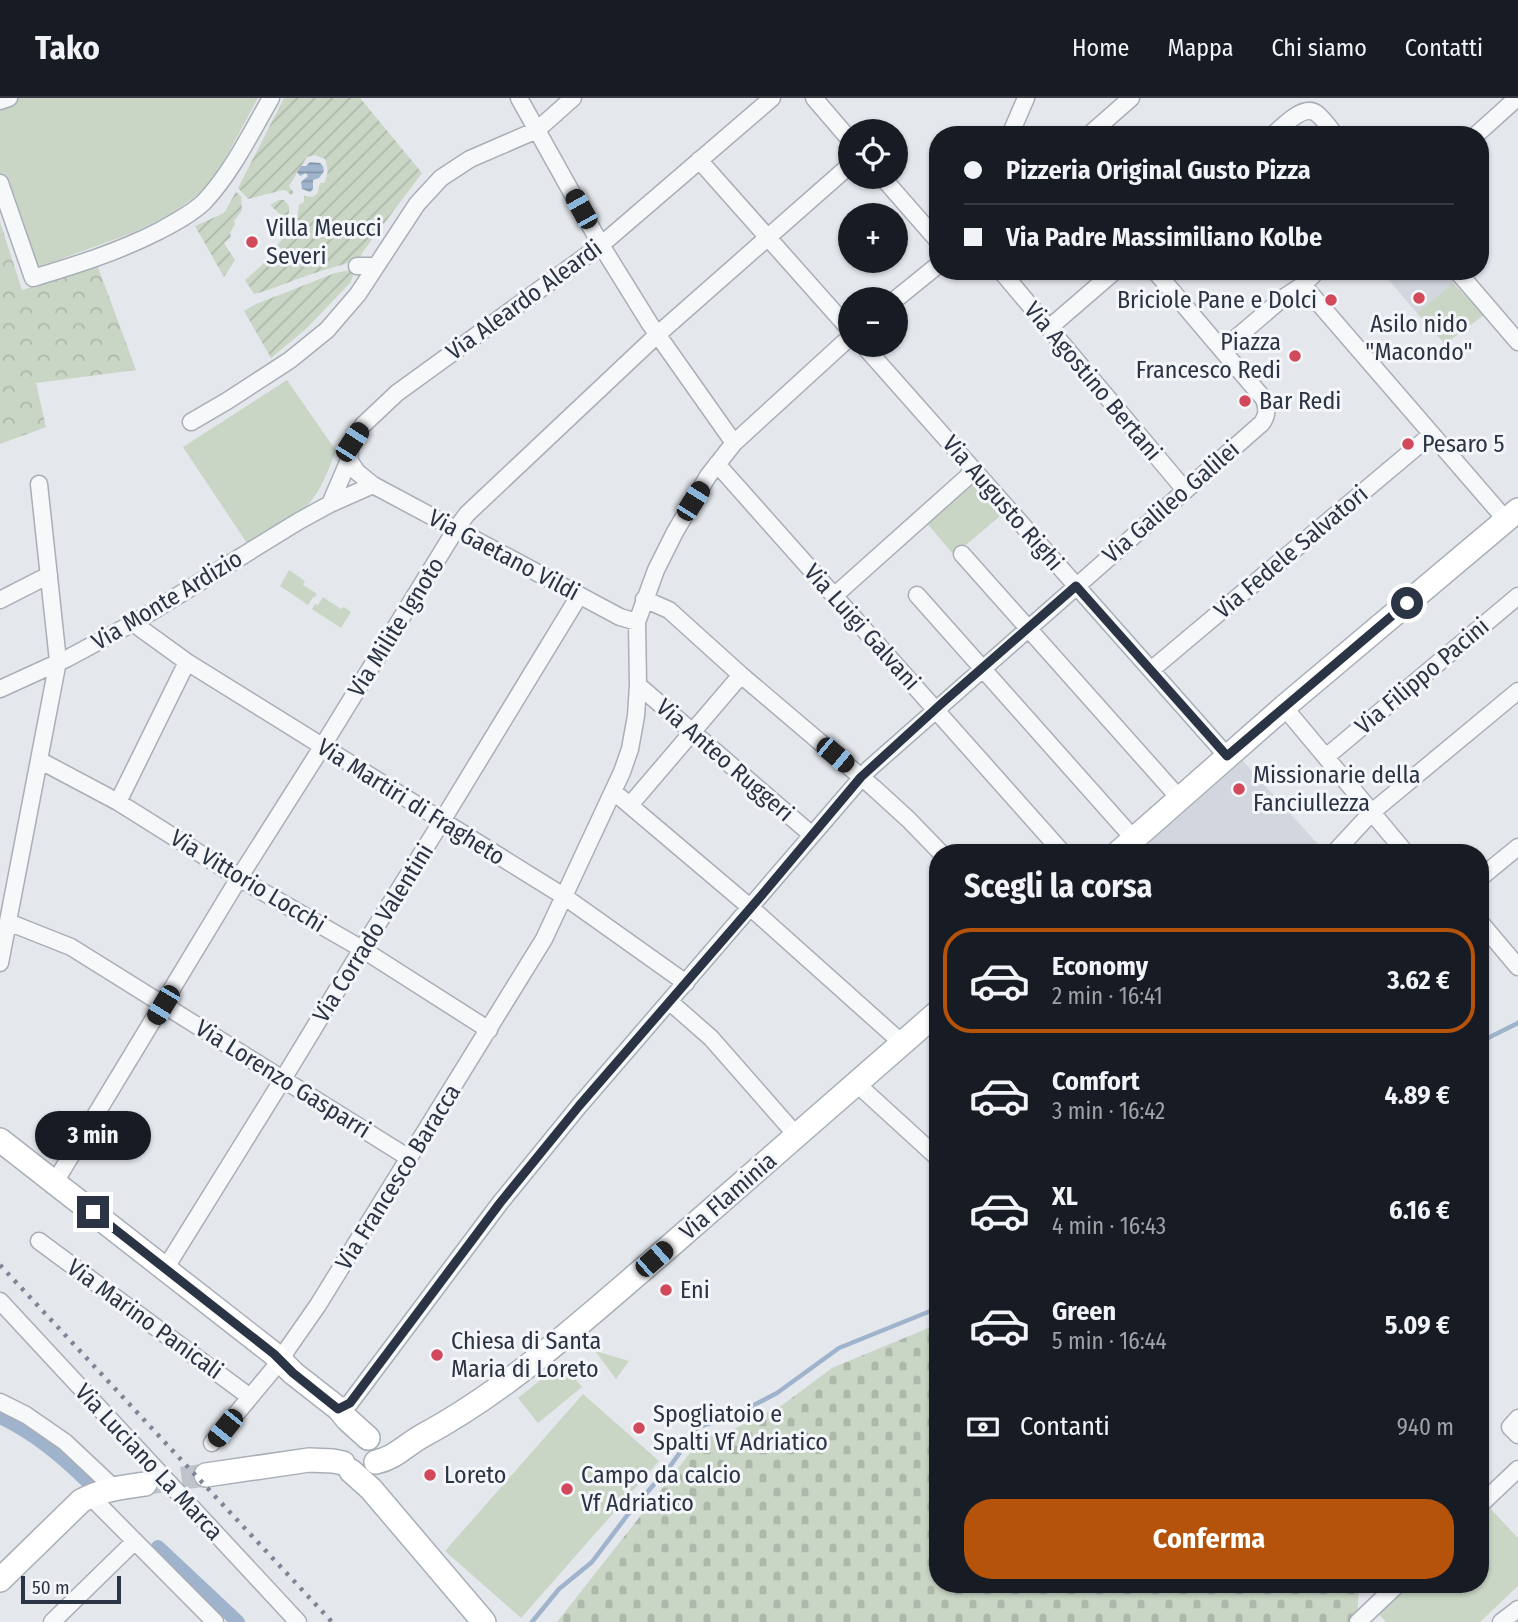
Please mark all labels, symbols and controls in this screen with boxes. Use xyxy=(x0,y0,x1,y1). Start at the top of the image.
text: Tako xyxy=(35,28,100,68)
text: Home xyxy=(1072,34,1129,62)
text: Mappa xyxy=(1167,34,1233,62)
text: Chi siamo xyxy=(1271,34,1367,62)
text: Contatti xyxy=(1405,34,1483,62)
map controls xyxy=(838,119,908,357)
button: locate xyxy=(838,119,908,189)
text: Pizzeria Original Gusto Pizza xyxy=(1006,155,1311,186)
car xyxy=(562,186,601,232)
button: + xyxy=(838,203,908,273)
place label: Villa Meucci Severi xyxy=(266,214,382,270)
text: Via Padre Massimiliano Kolbe xyxy=(1006,222,1322,253)
marker: Villa Meucci Severi xyxy=(244,234,260,250)
street label: Via Aleardo Aleardi xyxy=(441,234,607,366)
place label: Briciole Pane e Dolci xyxy=(1117,286,1317,314)
button: − xyxy=(838,287,908,357)
marker: Asilo nido "Macondo" xyxy=(1411,290,1427,306)
marker: Briciole Pane e Dolci xyxy=(1323,292,1339,308)
street label: Via Agostino Bertani xyxy=(1019,296,1167,466)
place label: Asilo nido "Macondo" xyxy=(1365,310,1473,366)
place label: Piazza Francesco Redi xyxy=(1136,328,1281,384)
marker: Piazza Francesco Redi xyxy=(1287,348,1303,364)
place label: Bar Redi xyxy=(1259,387,1341,415)
marker: Bar Redi xyxy=(1237,393,1253,409)
car xyxy=(332,419,373,465)
street label: Via Augusto Righi xyxy=(937,430,1069,576)
place label: Pesaro 5 xyxy=(1422,430,1505,458)
street label: Via Galileo Galilei xyxy=(1097,435,1245,569)
marker: Pesaro 5 xyxy=(1400,436,1416,452)
car xyxy=(673,478,714,524)
street label: Via Fedele Salvatori xyxy=(1209,480,1373,624)
street label: Via Gaetano Vildi xyxy=(424,503,584,607)
street label: Via Monte Ardizio xyxy=(87,544,247,656)
street label: Via Milite Ignoto xyxy=(342,552,450,702)
street label: Via Luigi Galvani xyxy=(798,558,926,696)
route start xyxy=(1391,587,1423,619)
street label: Via Filippo Pacini xyxy=(1350,612,1494,740)
street label: Via Anteo Ruggeri xyxy=(651,693,799,827)
street label: Via Martiri di Fragheto xyxy=(312,733,510,871)
car xyxy=(813,733,858,777)
place label: Missionarie della Fanciullezza xyxy=(1253,761,1420,817)
marker: Missionarie della Fanciullezza xyxy=(1231,781,1247,797)
street label: Via Vittorio Locchi xyxy=(165,824,331,938)
street label: Via Corrado Valentini xyxy=(307,839,439,1027)
text: Scegli la corsa xyxy=(964,867,1152,905)
icon: car xyxy=(968,949,1031,1012)
text: Economy xyxy=(1052,951,1148,982)
text: 3.62 € xyxy=(1387,965,1450,996)
car xyxy=(144,982,183,1028)
text: 2 min · 16:41 xyxy=(1052,982,1163,1010)
street label: Via Lorenzo Gasparri xyxy=(190,1014,376,1144)
icon: car xyxy=(968,1064,1031,1127)
text: Comfort xyxy=(1052,1066,1140,1097)
street label: Via Francesco Baracca xyxy=(330,1079,466,1275)
text: 4.89 € xyxy=(1384,1080,1450,1111)
text: 3 min · 16:42 xyxy=(1052,1097,1165,1125)
callout: 3 min xyxy=(35,1110,151,1160)
text: 3 min xyxy=(67,1121,119,1149)
street label: Via Flaminia xyxy=(674,1146,782,1246)
icon: car xyxy=(968,1179,1031,1242)
text: XL xyxy=(1052,1181,1078,1212)
text: 6.16 € xyxy=(1389,1195,1450,1226)
route end xyxy=(77,1196,109,1228)
text: 4 min · 16:43 xyxy=(1052,1212,1166,1240)
car xyxy=(632,1237,677,1281)
street label: Via Marino Panicali xyxy=(62,1253,228,1385)
place label: Eni xyxy=(680,1276,710,1304)
marker: Eni xyxy=(658,1282,674,1298)
icon: car xyxy=(968,1294,1031,1357)
text: Green xyxy=(1052,1296,1116,1327)
text: 5.09 € xyxy=(1385,1310,1450,1341)
place label: Chiesa di Santa Maria di Loreto xyxy=(451,1327,601,1383)
text: 5 min · 16:44 xyxy=(1052,1327,1167,1355)
marker: Chiesa di Santa Maria di Loreto xyxy=(429,1347,445,1363)
street label: Via Luciano La Marca xyxy=(69,1378,229,1546)
place label: Spogliatoio e Spalti Vf Adriatico xyxy=(653,1400,828,1456)
car xyxy=(204,1405,247,1451)
icon: cash xyxy=(964,1408,1002,1446)
text: Contanti xyxy=(1020,1411,1110,1442)
text: 940 m xyxy=(1397,1413,1454,1441)
marker: Spogliatoio e Spalti Vf Adriatico xyxy=(631,1420,647,1436)
place label: Loreto xyxy=(444,1461,506,1489)
place label: Campo da calcio Vf Adriatico xyxy=(581,1461,741,1517)
marker: Loreto xyxy=(422,1467,438,1483)
marker: Campo da calcio Vf Adriatico xyxy=(559,1481,575,1497)
button: Conferma xyxy=(964,1499,1454,1579)
scale bar xyxy=(21,1573,121,1605)
text: 50 m xyxy=(32,1576,70,1599)

